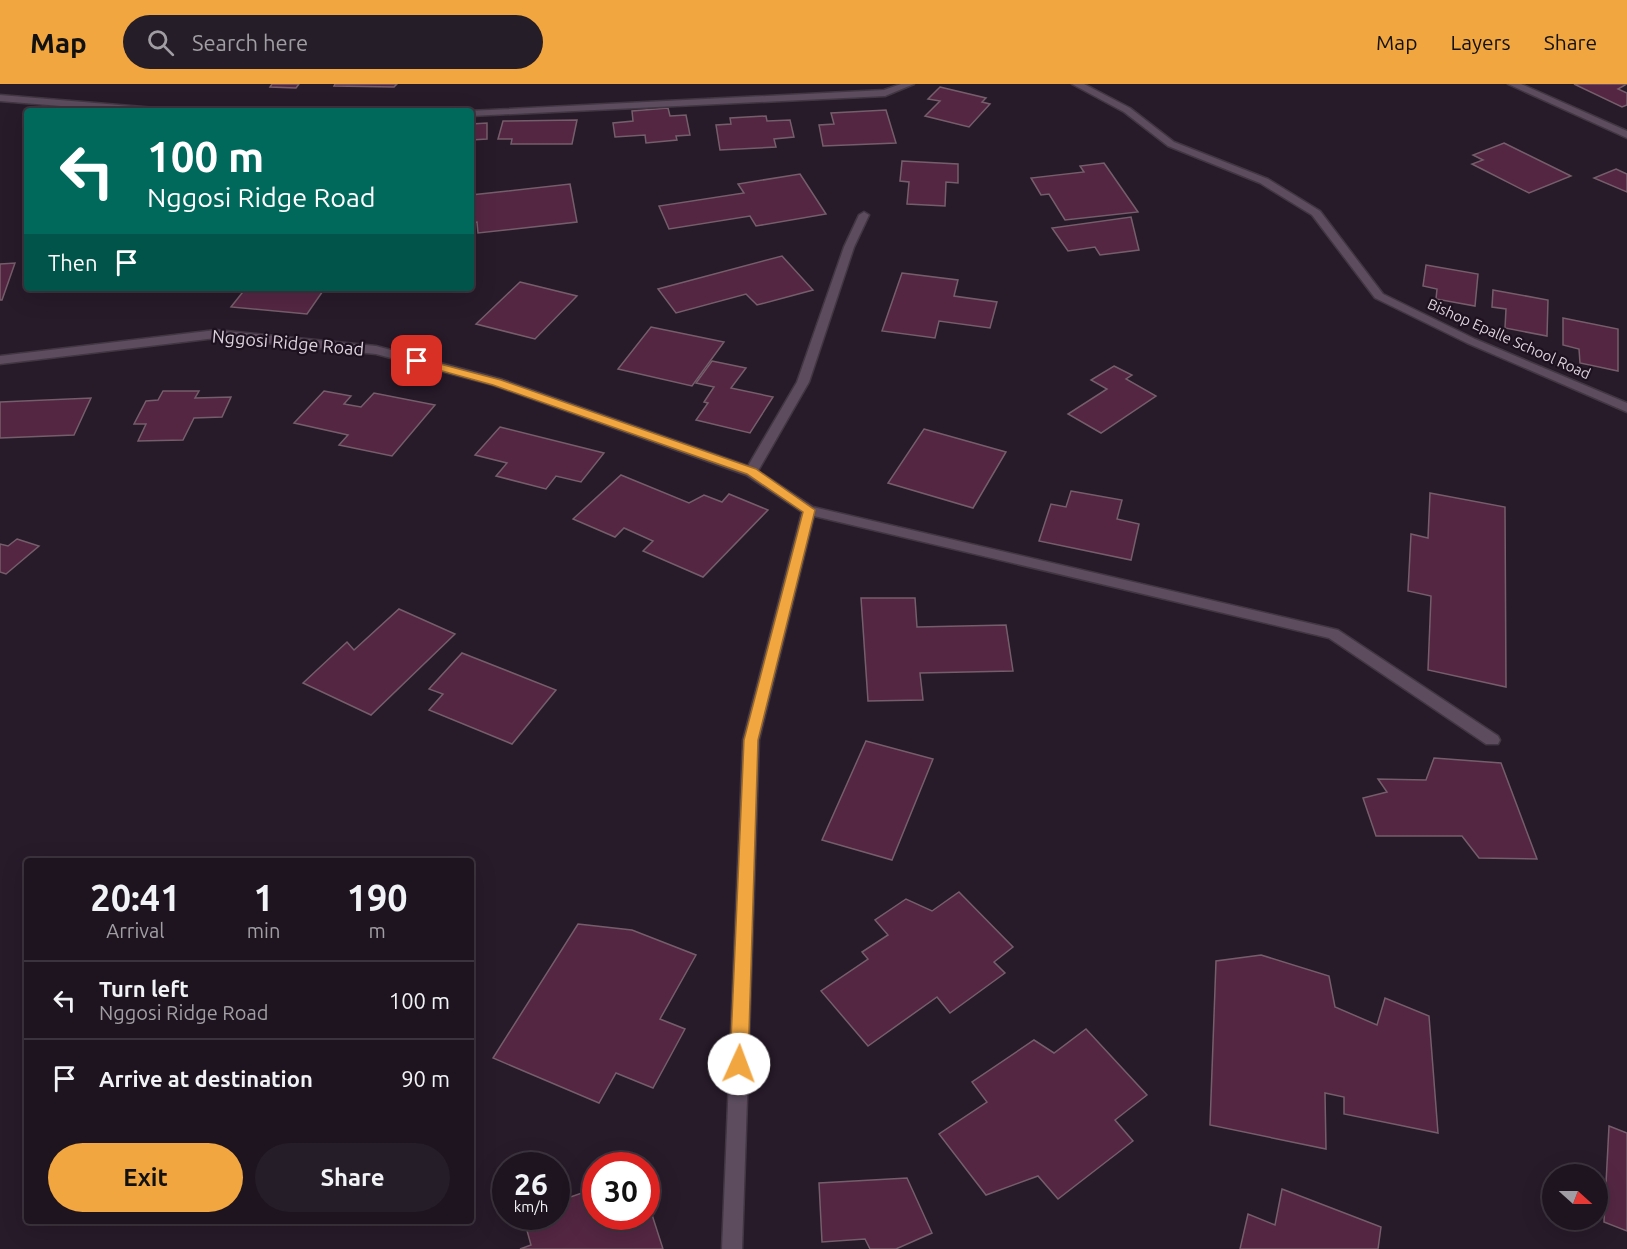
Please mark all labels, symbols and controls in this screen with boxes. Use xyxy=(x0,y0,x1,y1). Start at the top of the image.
search box xyxy=(123,15,543,69)
icon: search xyxy=(144,26,177,59)
text: Map xyxy=(30,27,87,58)
text: Search here xyxy=(192,30,308,55)
text: Map xyxy=(1376,30,1417,54)
text: Layers xyxy=(1450,30,1511,54)
text: Share xyxy=(1544,30,1597,54)
icon: left xyxy=(48,132,126,210)
text: 100 m xyxy=(147,133,264,180)
text: Nggosi Ridge Road xyxy=(147,182,376,212)
icon: arrive xyxy=(110,246,143,279)
text: Then xyxy=(48,250,98,275)
street label: Bishop Epalle School Road xyxy=(1425,295,1593,382)
street label: Nggosi Ridge Road xyxy=(211,325,365,359)
pin xyxy=(391,335,442,386)
icon: arrive xyxy=(400,344,433,377)
text: 20:41 xyxy=(90,877,180,918)
text: 1 xyxy=(253,877,274,918)
text: 190 xyxy=(347,877,408,918)
text: Arrival xyxy=(106,919,165,942)
text: min xyxy=(247,919,280,942)
text: m xyxy=(369,919,386,942)
text: Turn left xyxy=(99,976,189,1001)
icon: left xyxy=(48,984,81,1017)
text: 100 m xyxy=(389,988,450,1013)
text: Nggosi Ridge Road xyxy=(99,1001,268,1024)
position arrow xyxy=(707,1032,771,1096)
icon: arrive xyxy=(48,1062,81,1095)
text: Arrive at destination xyxy=(99,1066,313,1091)
text: 90 m xyxy=(401,1066,450,1091)
button: Exit xyxy=(48,1143,243,1212)
button: Share xyxy=(255,1143,450,1212)
speed limit sign: 30 xyxy=(582,1152,660,1230)
north arrow xyxy=(1542,1164,1608,1230)
map controls xyxy=(1542,1164,1608,1230)
text: 26 xyxy=(514,1167,548,1201)
text: km/h xyxy=(514,1198,548,1215)

